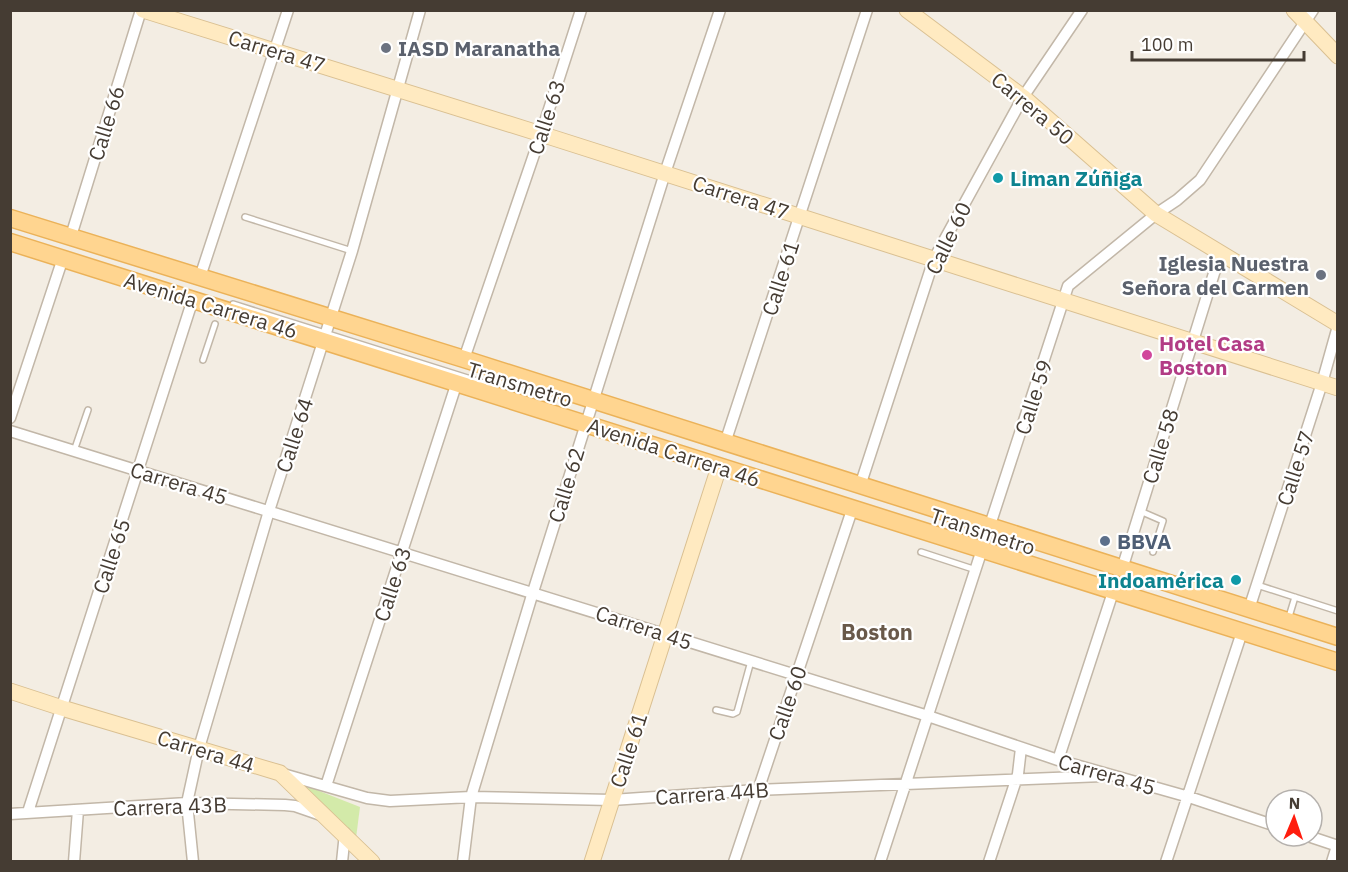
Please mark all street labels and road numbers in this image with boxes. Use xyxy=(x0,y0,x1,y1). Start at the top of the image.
street label: Carrera 47 xyxy=(225,23,329,79)
street label: Carrera 50 xyxy=(986,65,1080,151)
street label: Calle 63 xyxy=(521,76,571,158)
street label: Calle 66 xyxy=(81,82,131,164)
street label: Carrera 47 xyxy=(689,168,793,226)
street label: Calle 60 xyxy=(918,197,978,279)
street label: Calle 61 xyxy=(755,237,805,319)
street label: Avenida Carrera 46 xyxy=(121,265,301,345)
street label: Transmetro xyxy=(464,355,576,413)
street label: Calle 59 xyxy=(1008,356,1058,438)
street label: Calle 64 xyxy=(269,394,319,476)
street label: Calle 58 xyxy=(1135,405,1185,487)
street label: Avenida Carrera 46 xyxy=(584,411,764,493)
street label: Calle 57 xyxy=(1270,427,1320,509)
street label: Calle 62 xyxy=(541,444,591,526)
street label: Carrera 45 xyxy=(127,455,231,511)
street label: Transmetro xyxy=(927,501,1039,561)
street label: Calle 65 xyxy=(86,515,136,597)
street label: Calle 63 xyxy=(367,543,417,625)
street label: Carrera 45 xyxy=(592,598,696,656)
street label: Calle 60 xyxy=(761,662,813,744)
street label: Calle 61 xyxy=(603,709,653,791)
street label: Carrera 44 xyxy=(154,723,258,779)
street label: Carrera 45 xyxy=(1055,747,1159,801)
street label: Carrera 44B xyxy=(654,775,770,811)
street label: Carrera 43B xyxy=(113,790,227,822)

